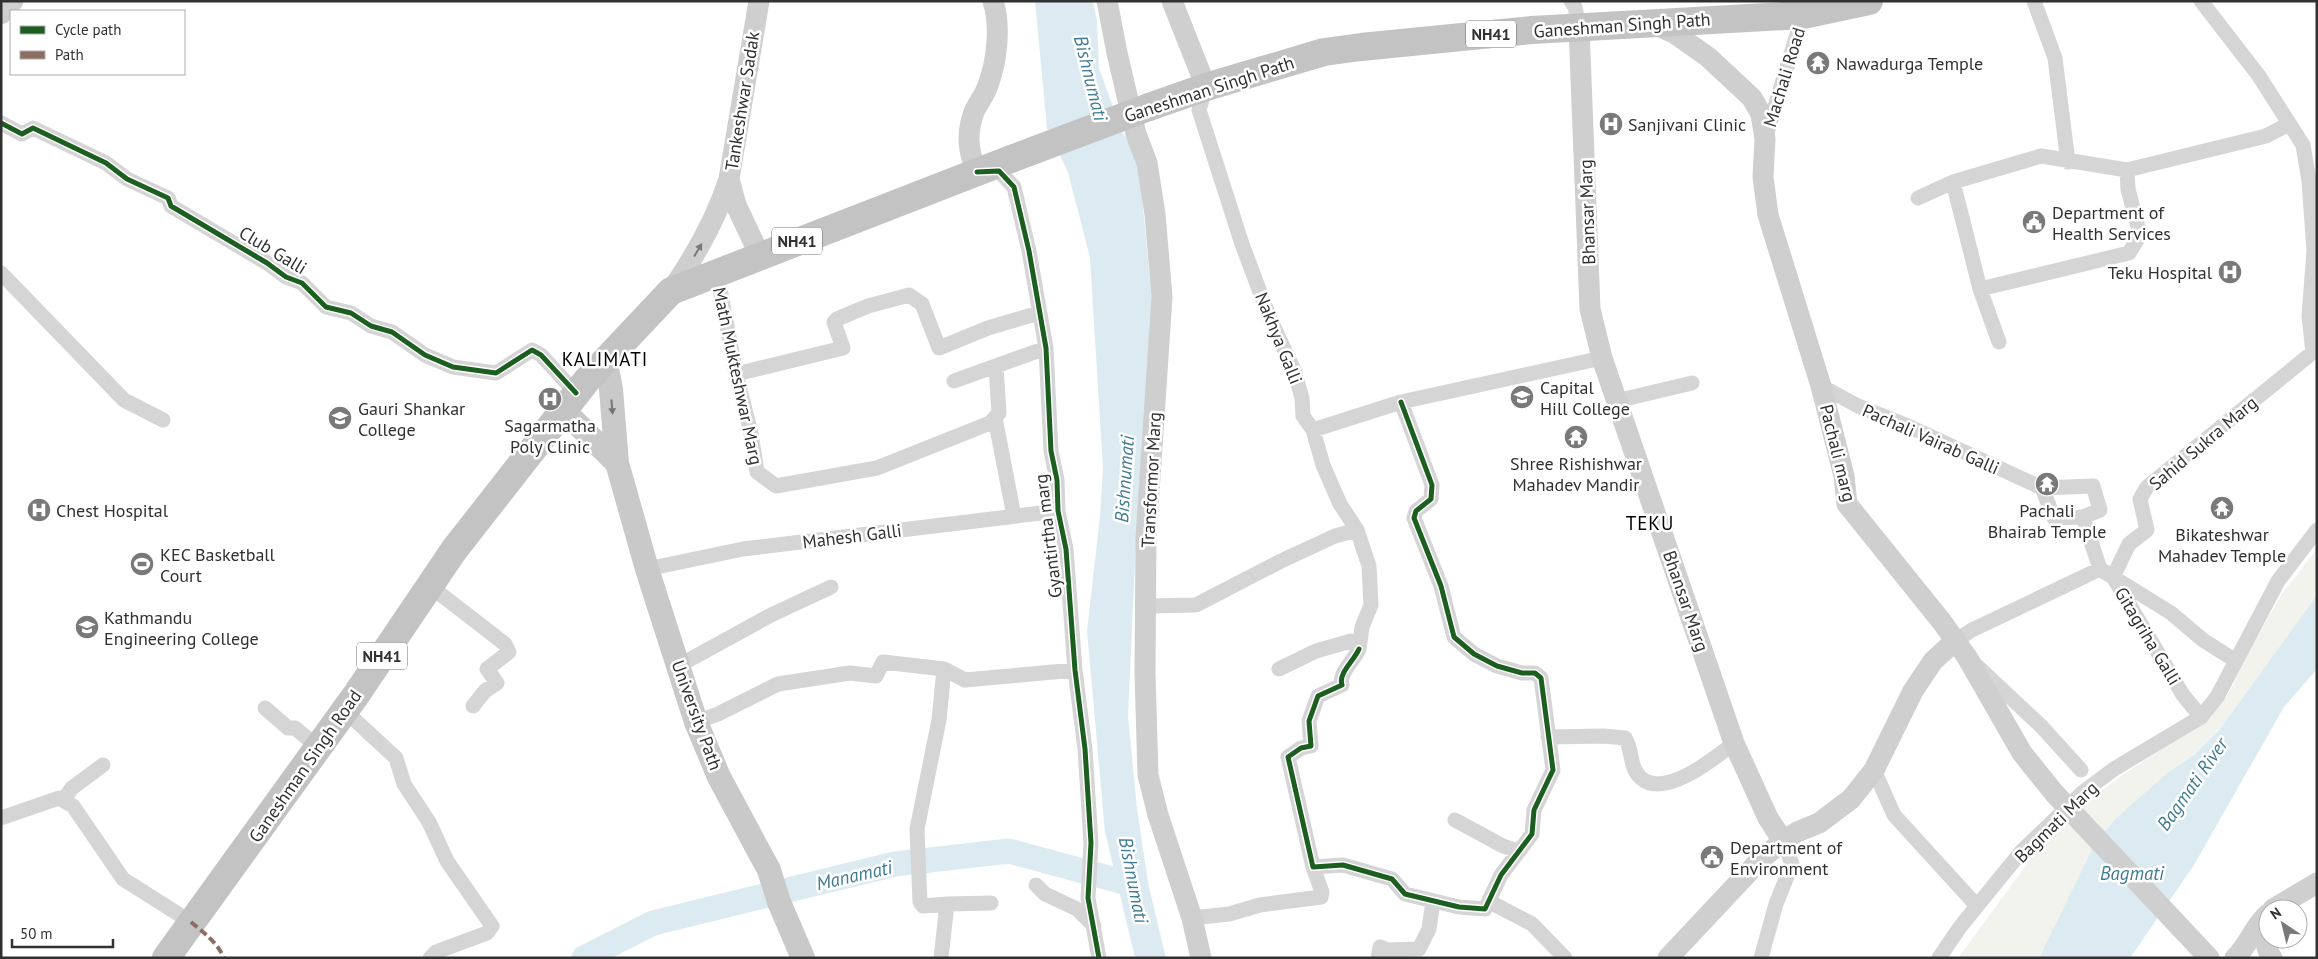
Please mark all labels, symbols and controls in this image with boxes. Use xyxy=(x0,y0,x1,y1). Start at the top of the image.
street label: Ganeshman Singh Path xyxy=(1533,7,1711,43)
legend xyxy=(10,10,185,75)
text: Cycle path xyxy=(55,20,121,39)
road number: NH41 xyxy=(1466,20,1516,48)
street label: Machali Road xyxy=(1758,24,1810,130)
street label: Tankeshwar Sadak xyxy=(720,29,764,172)
water label: Bishnumati xyxy=(1069,33,1113,124)
text: Path xyxy=(55,45,84,64)
temple icon: Nawadurga Temple xyxy=(1805,50,1831,76)
street label: Ganeshman Singh Path xyxy=(1121,51,1297,127)
place label: Nawadurga Temple xyxy=(1836,52,1983,75)
hospital icon: Sanjivani Clinic xyxy=(1598,111,1624,137)
place label: Sanjivani Clinic xyxy=(1628,113,1746,136)
street label: Bhansar Marg xyxy=(1574,159,1600,265)
place label: Department of Health Services xyxy=(2052,201,2171,245)
public building icon: Department of Health Services xyxy=(2021,209,2047,235)
street label: Club Galli xyxy=(235,221,311,279)
road number: NH41 xyxy=(772,228,822,255)
one-way arrow xyxy=(694,244,703,257)
hospital icon: Teku Hospital xyxy=(2217,259,2243,285)
place label: Teku Hospital xyxy=(2108,261,2213,284)
street label: Math Mukteshwar Marg xyxy=(708,285,768,467)
street label: Nakhya Galli xyxy=(1250,289,1308,387)
district label: KALIMATI xyxy=(562,347,648,371)
place label: Capital Hill College xyxy=(1540,376,1630,420)
school or university icon: Capital Hill College xyxy=(1509,384,1535,410)
hospital icon: Sagarmatha Poly Clinic xyxy=(537,386,563,412)
street label: Sahid Sukra Marg xyxy=(2144,391,2262,495)
place label: Gauri Shankar College xyxy=(358,397,465,441)
street label: Pachali Vairab Galli xyxy=(1859,398,2003,480)
one-way arrow xyxy=(609,400,617,416)
street label: Pachali marg xyxy=(1815,402,1861,504)
school or university icon: Gauri Shankar College xyxy=(327,405,353,431)
street label: Transformor Marg xyxy=(1136,411,1166,549)
place label: Sagarmatha Poly Clinic xyxy=(504,414,596,458)
temple icon: Shree Rishishwar Mahadev Mandir xyxy=(1563,424,1589,450)
water label: Bishnumati xyxy=(1109,434,1139,523)
place label: Shree Rishishwar Mahadev Mandir xyxy=(1510,452,1642,496)
temple icon: Pachali Bhairab Temple xyxy=(2034,471,2060,497)
street label: Gyantirtha marg xyxy=(1029,473,1067,599)
temple icon: Bikateshwar Mahadev Temple xyxy=(2209,495,2235,521)
hospital icon: Chest Hospital xyxy=(26,497,52,523)
place label: Chest Hospital xyxy=(56,499,169,522)
place label: Pachali Bhairab Temple xyxy=(1988,499,2106,543)
district label: TEKU xyxy=(1626,511,1674,535)
street label: Mahesh Galli xyxy=(801,519,903,553)
place label: Bikateshwar Mahadev Temple xyxy=(2158,523,2286,567)
place label: KEC Basketball Court xyxy=(160,543,276,587)
street label: Bhansar Marg xyxy=(1658,547,1714,655)
sports icon: KEC Basketball Court xyxy=(129,551,155,577)
street label: Gitagriha Galli xyxy=(2110,583,2186,689)
place label: Kathmandu Engineering College xyxy=(104,606,259,650)
school or university icon: Kathmandu Engineering College xyxy=(74,614,100,640)
road number: NH41 xyxy=(357,642,407,669)
street label: University Path xyxy=(666,657,728,773)
street label: Ganeshman Singh Road xyxy=(244,685,366,847)
water label: Bagmati River xyxy=(2151,732,2234,835)
street label: Bagmati Marg xyxy=(2009,776,2103,868)
water label: Bishnumati xyxy=(1114,835,1154,926)
place label: Department of Environment xyxy=(1730,836,1843,880)
public building icon: Department of Environment xyxy=(1699,844,1725,870)
water label: Manamati xyxy=(814,854,895,895)
water label: Bagmati xyxy=(2100,861,2165,885)
north arrow xyxy=(2258,899,2308,949)
text: N xyxy=(2267,903,2284,923)
scale bar xyxy=(12,916,114,948)
text: 50 m xyxy=(20,924,53,943)

